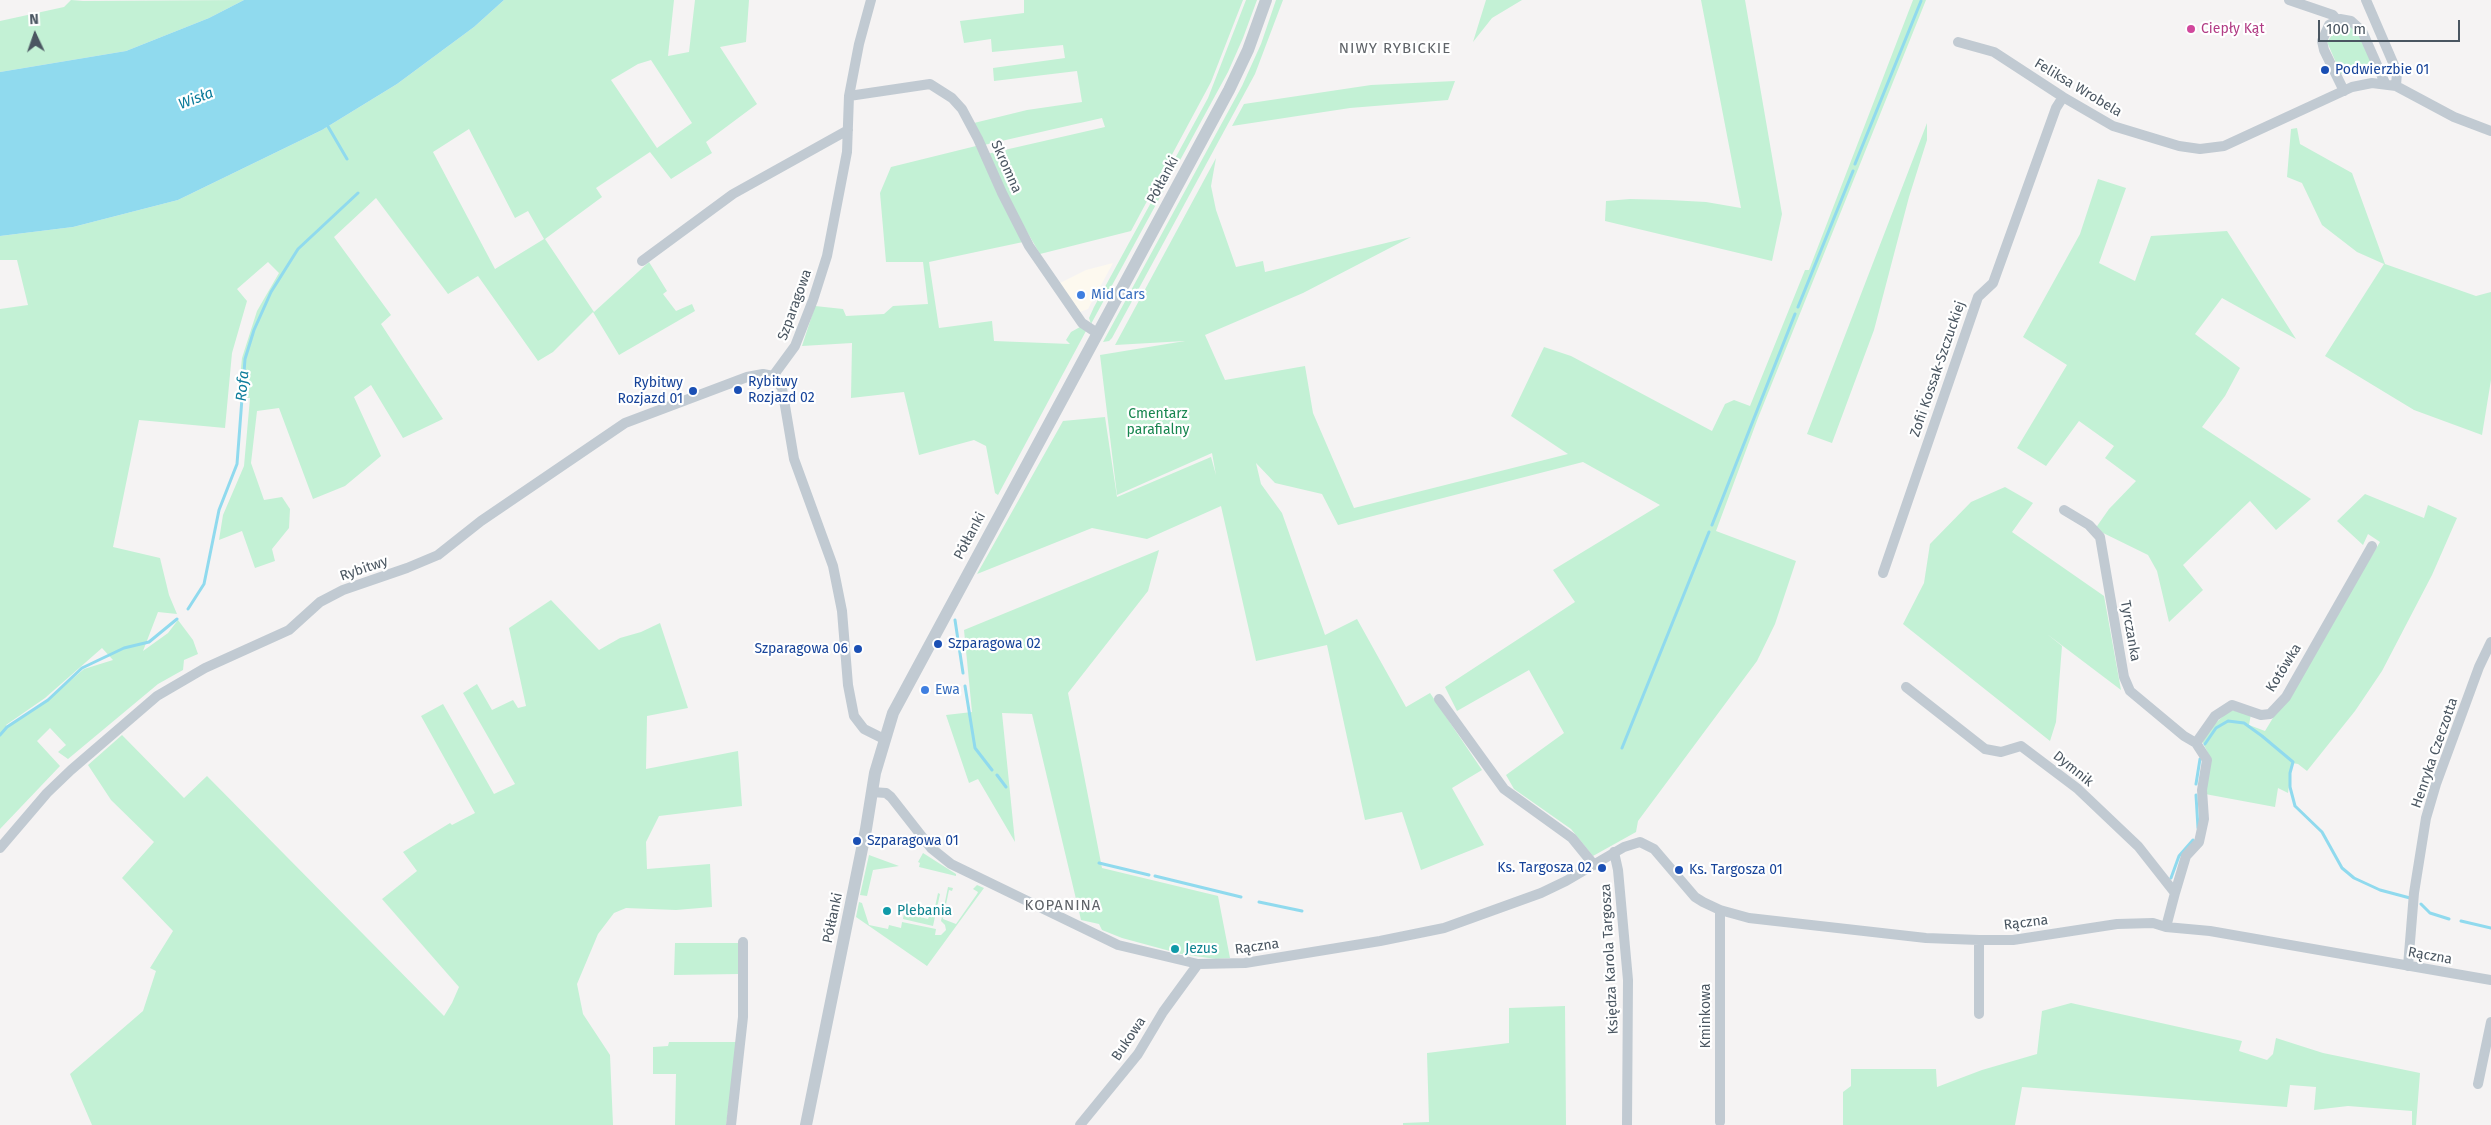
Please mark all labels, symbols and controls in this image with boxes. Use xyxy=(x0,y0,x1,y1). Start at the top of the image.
north arrow xyxy=(10,10,60,60)
scale bar xyxy=(2321,10,2464,42)
text: N xyxy=(29,11,39,28)
text: 100 m xyxy=(2326,20,2366,38)
place label: Ciepły Kąt xyxy=(2201,21,2265,37)
marker: Ciepły Kąt xyxy=(2185,23,2197,35)
district label: NIWY RYBICKIE xyxy=(1337,40,1453,58)
street label: Feliksa Wrobela xyxy=(2031,55,2125,121)
place label: Podwierzbie 01 xyxy=(2335,62,2429,78)
marker: Podwierzbie 01 xyxy=(2319,64,2331,76)
water label: Wisła xyxy=(176,84,216,114)
street label: Skromna xyxy=(987,138,1025,196)
street label: Półłanki xyxy=(1144,153,1182,207)
street label: Szparagowa xyxy=(774,267,816,343)
place label: Mid Cars xyxy=(1091,287,1145,303)
marker: Mid Cars xyxy=(1075,289,1087,301)
street label: Zofii Kossak-Szczuckiej xyxy=(1907,299,1969,439)
water label: Rofa xyxy=(233,370,253,402)
place label: Rybitwy Rozjazd 02 xyxy=(748,374,815,407)
place label: Rybitwy Rozjazd 01 xyxy=(617,375,683,408)
marker: Rybitwy Rozjazd 02 xyxy=(732,384,744,396)
marker: Rybitwy Rozjazd 01 xyxy=(687,385,699,397)
park label: Cmentarz parafialny xyxy=(1127,406,1189,438)
street label: Półłanki xyxy=(951,509,989,563)
street label: Rybitwy xyxy=(338,553,390,585)
street label: Tyrczanka xyxy=(2116,599,2144,663)
place label: Szparagowa 02 xyxy=(948,636,1041,652)
marker: Szparagowa 02 xyxy=(932,638,944,650)
place label: Szparagowa 06 xyxy=(755,641,848,657)
street label: Kotówka xyxy=(2263,641,2305,695)
marker: Szparagowa 06 xyxy=(852,643,864,655)
place label: Ewa xyxy=(935,682,960,698)
marker: Ewa xyxy=(919,684,931,696)
street label: Henryka Czeczotta xyxy=(2408,695,2462,811)
street label: Dymnik xyxy=(2049,748,2097,790)
place label: Szparagowa 01 xyxy=(867,833,959,849)
marker: Szparagowa 01 xyxy=(851,835,863,847)
place label: Ks. Targosza 02 xyxy=(1497,860,1592,876)
marker: Ks. Targosza 02 xyxy=(1596,862,1608,874)
place label: Ks. Targosza 01 xyxy=(1689,862,1783,878)
marker: Ks. Targosza 01 xyxy=(1673,864,1685,876)
street label: Księdza Karola Targosza xyxy=(1598,883,1622,1035)
street label: Półłanki xyxy=(819,891,847,945)
district label: KOPANINA xyxy=(1024,897,1102,915)
place label: Plebania xyxy=(897,903,952,919)
marker: Plebania xyxy=(881,905,893,917)
street label: Rączna xyxy=(2003,912,2049,934)
street label: Rączna xyxy=(1234,936,1280,958)
place label: Jezus xyxy=(1185,941,1217,957)
marker: Jezus xyxy=(1169,943,1181,955)
street label: Rączna xyxy=(2407,944,2453,968)
street label: Kminkowa xyxy=(1698,983,1714,1049)
street label: Bukowa xyxy=(1108,1014,1150,1064)

